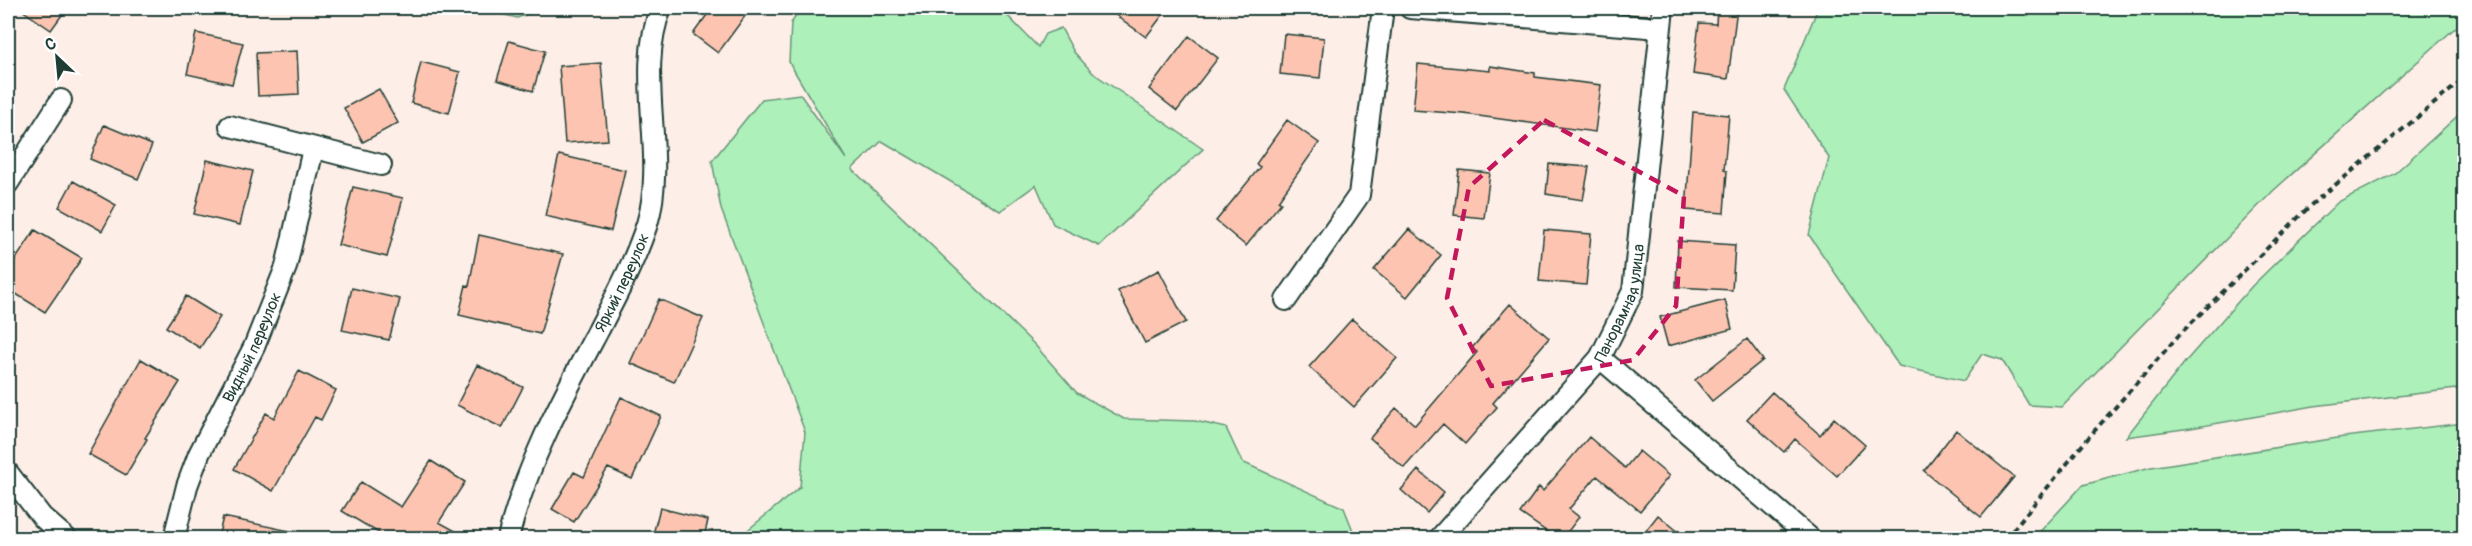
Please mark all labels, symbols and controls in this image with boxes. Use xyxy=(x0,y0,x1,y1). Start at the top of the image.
north arrow xyxy=(27,27,87,87)
text: С xyxy=(42,33,60,56)
street label: Яркий переулок xyxy=(590,231,654,336)
street label: Панорамная улица xyxy=(1590,243,1649,366)
street label: Видный переулок xyxy=(218,289,286,406)

